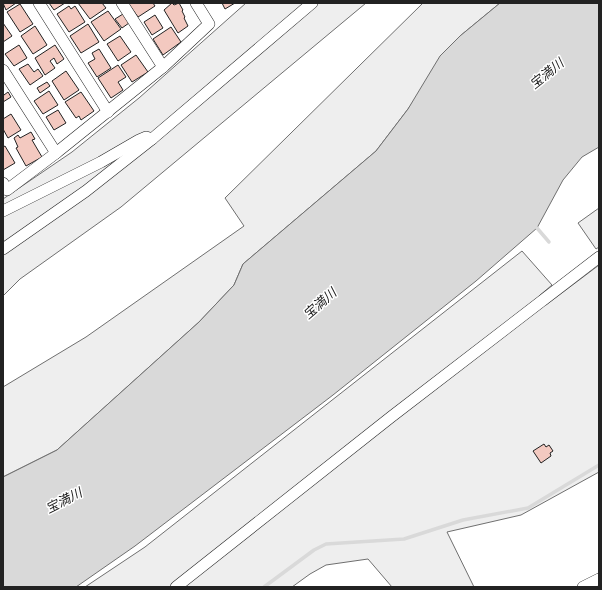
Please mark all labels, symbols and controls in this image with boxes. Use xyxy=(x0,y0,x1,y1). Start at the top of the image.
water label: 宝満川 xyxy=(526,53,569,93)
water label: 宝満川 xyxy=(299,283,342,324)
water label: 宝満川 xyxy=(43,483,87,518)

